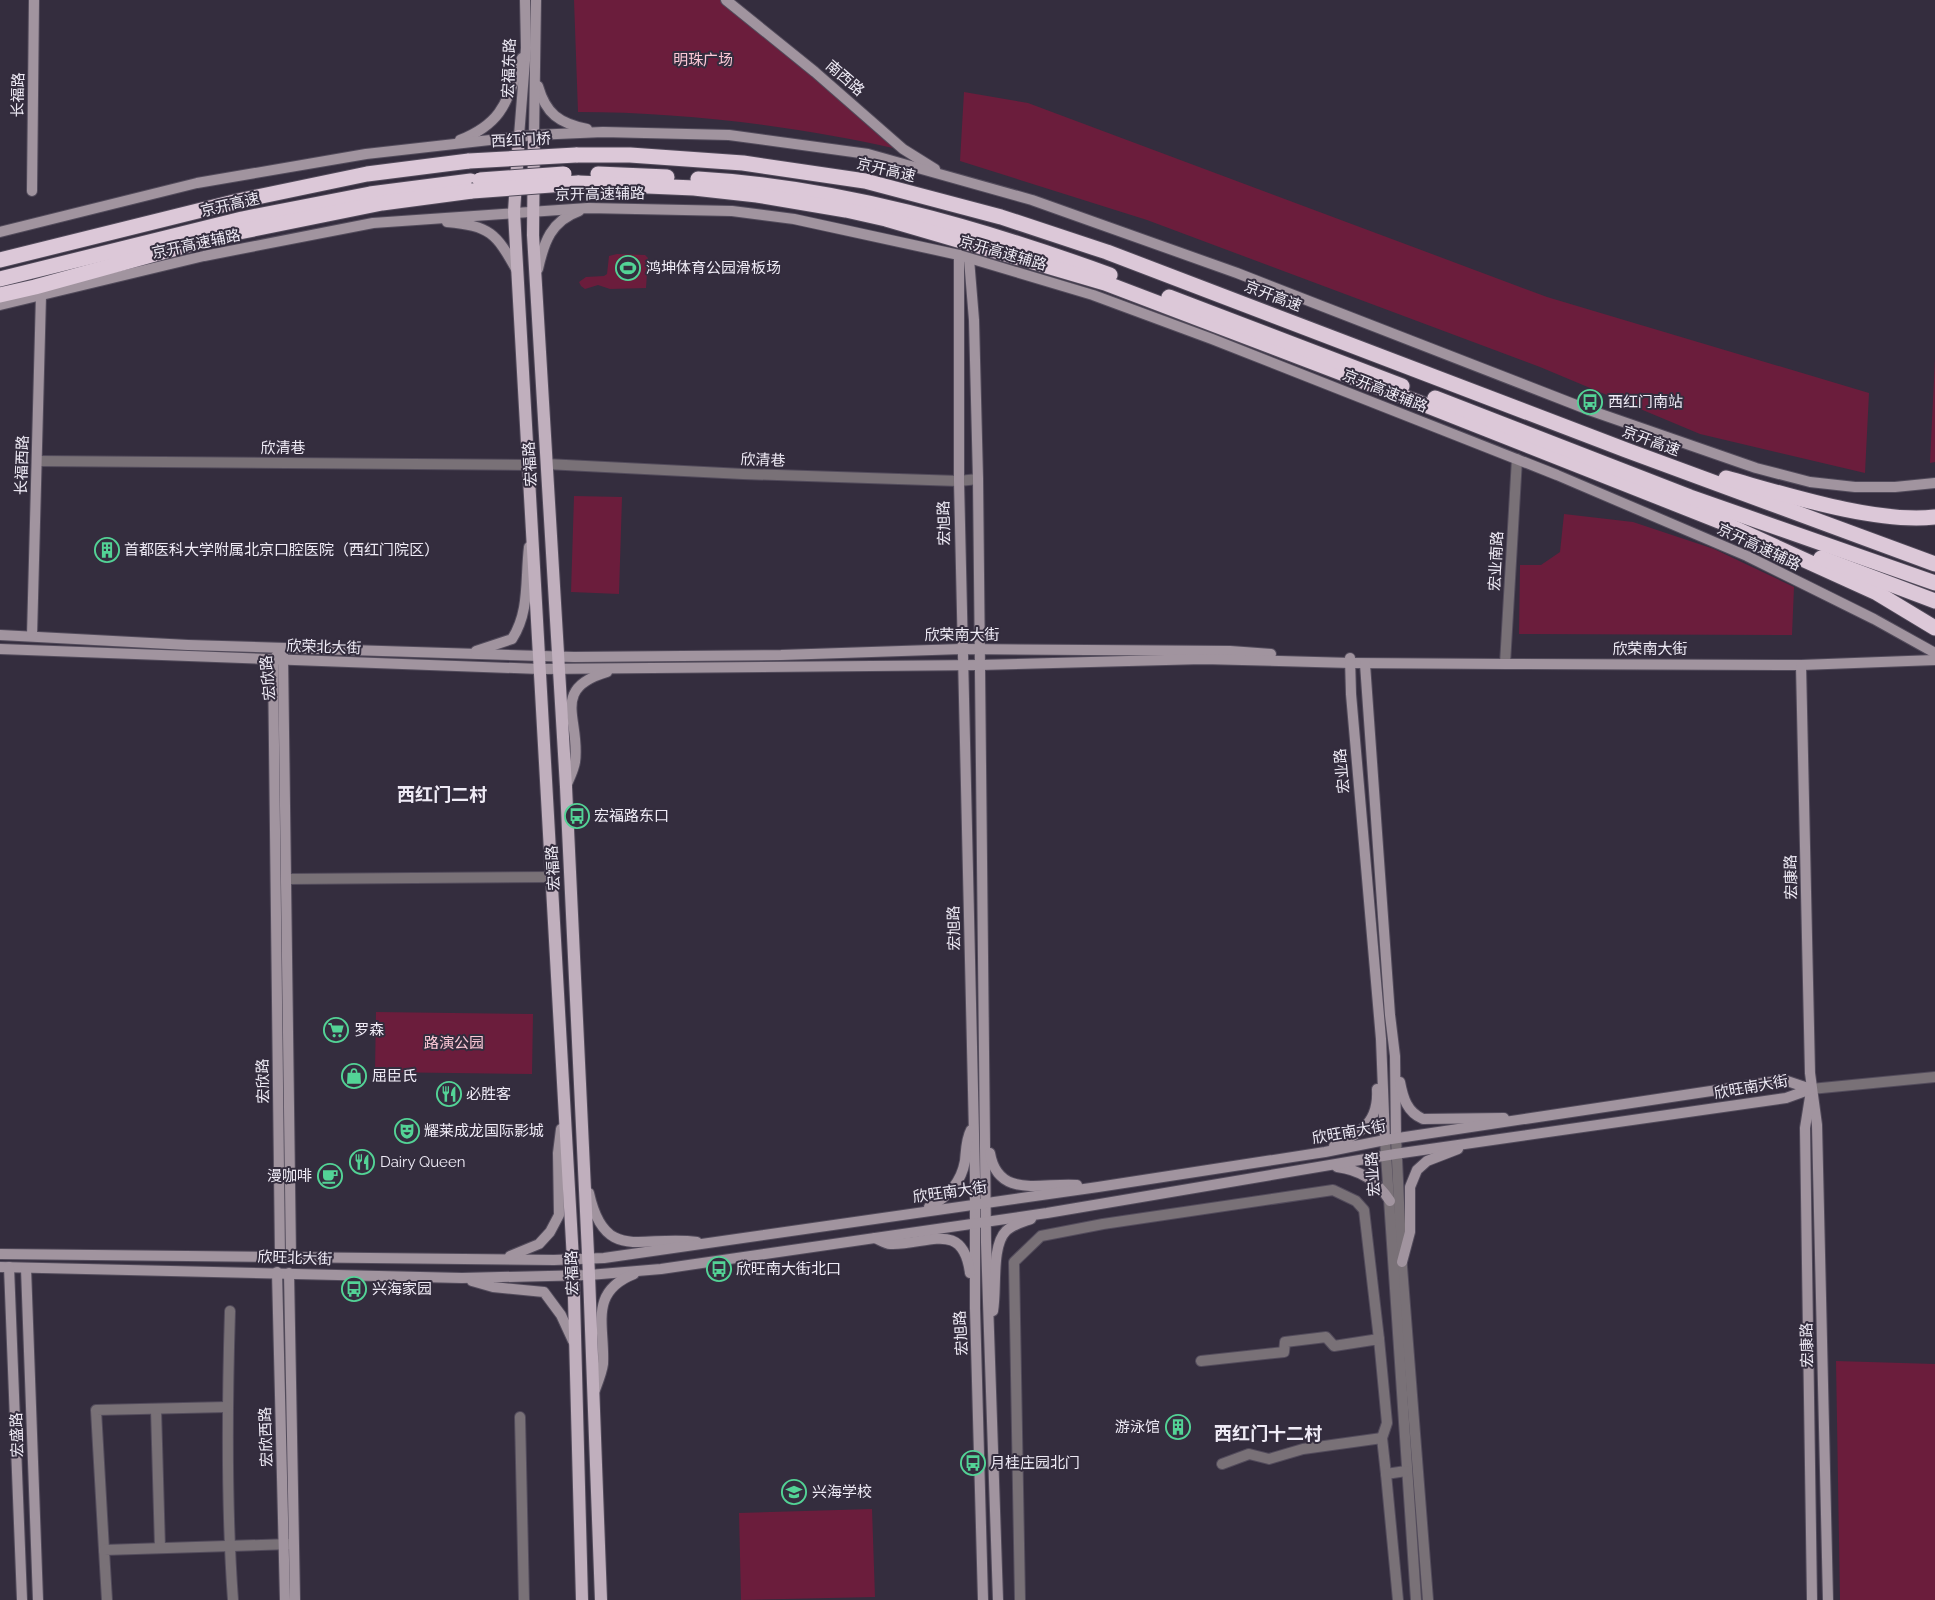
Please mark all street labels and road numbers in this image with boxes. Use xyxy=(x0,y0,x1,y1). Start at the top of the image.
street label: 宏福东路 xyxy=(499,38,519,98)
street label: 南西路 xyxy=(822,56,868,100)
street label: 长福路 xyxy=(9,72,27,118)
street label: 西红门桥 xyxy=(491,129,551,151)
street label: 京开高速 xyxy=(855,154,917,186)
street label: 京开高速辅路 xyxy=(555,184,645,204)
street label: 京开高速 xyxy=(199,189,261,221)
street label: 京开高速辅路 xyxy=(150,226,242,262)
street label: 京开高速辅路 xyxy=(957,232,1049,274)
street label: 京开高速 xyxy=(1242,277,1304,315)
street label: 京开高速辅路 xyxy=(1340,366,1430,416)
street label: 京开高速 xyxy=(1620,422,1682,460)
street label: 长福西路 xyxy=(12,435,32,495)
street label: 欣清巷 xyxy=(260,439,306,457)
street label: 宏福路 xyxy=(520,441,540,487)
street label: 欣清巷 xyxy=(740,450,786,470)
street label: 宏旭路 xyxy=(935,500,953,546)
street label: 京开高速辅路 xyxy=(1714,520,1804,574)
street label: 宏业南路 xyxy=(1485,531,1507,591)
street label: 欣荣南大街 xyxy=(924,626,1000,644)
street label: 欣荣北大街 xyxy=(286,637,362,657)
street label: 欣荣南大街 xyxy=(1612,640,1688,658)
street label: 宏欣路 xyxy=(257,655,279,701)
street label: 宏业路 xyxy=(1331,748,1353,794)
street label: 宏福路 xyxy=(543,845,563,891)
street label: 宏康路 xyxy=(1782,854,1800,900)
street label: 宏旭路 xyxy=(945,905,963,951)
street label: 宏欣路 xyxy=(254,1058,272,1104)
street label: 欣旺南大街 xyxy=(1712,1072,1790,1102)
street label: 欣旺南大街 xyxy=(1310,1117,1388,1147)
street label: 宏业路 xyxy=(1362,1151,1384,1197)
street label: 欣旺南大街 xyxy=(912,1178,988,1206)
street label: 欣旺北大街 xyxy=(257,1248,333,1268)
street label: 宏福路 xyxy=(562,1250,582,1296)
street label: 宏旭路 xyxy=(951,1310,971,1356)
street label: 宏康路 xyxy=(1798,1322,1816,1368)
street label: 宏欣西路 xyxy=(256,1407,276,1467)
street label: 宏盛路 xyxy=(7,1412,27,1458)

